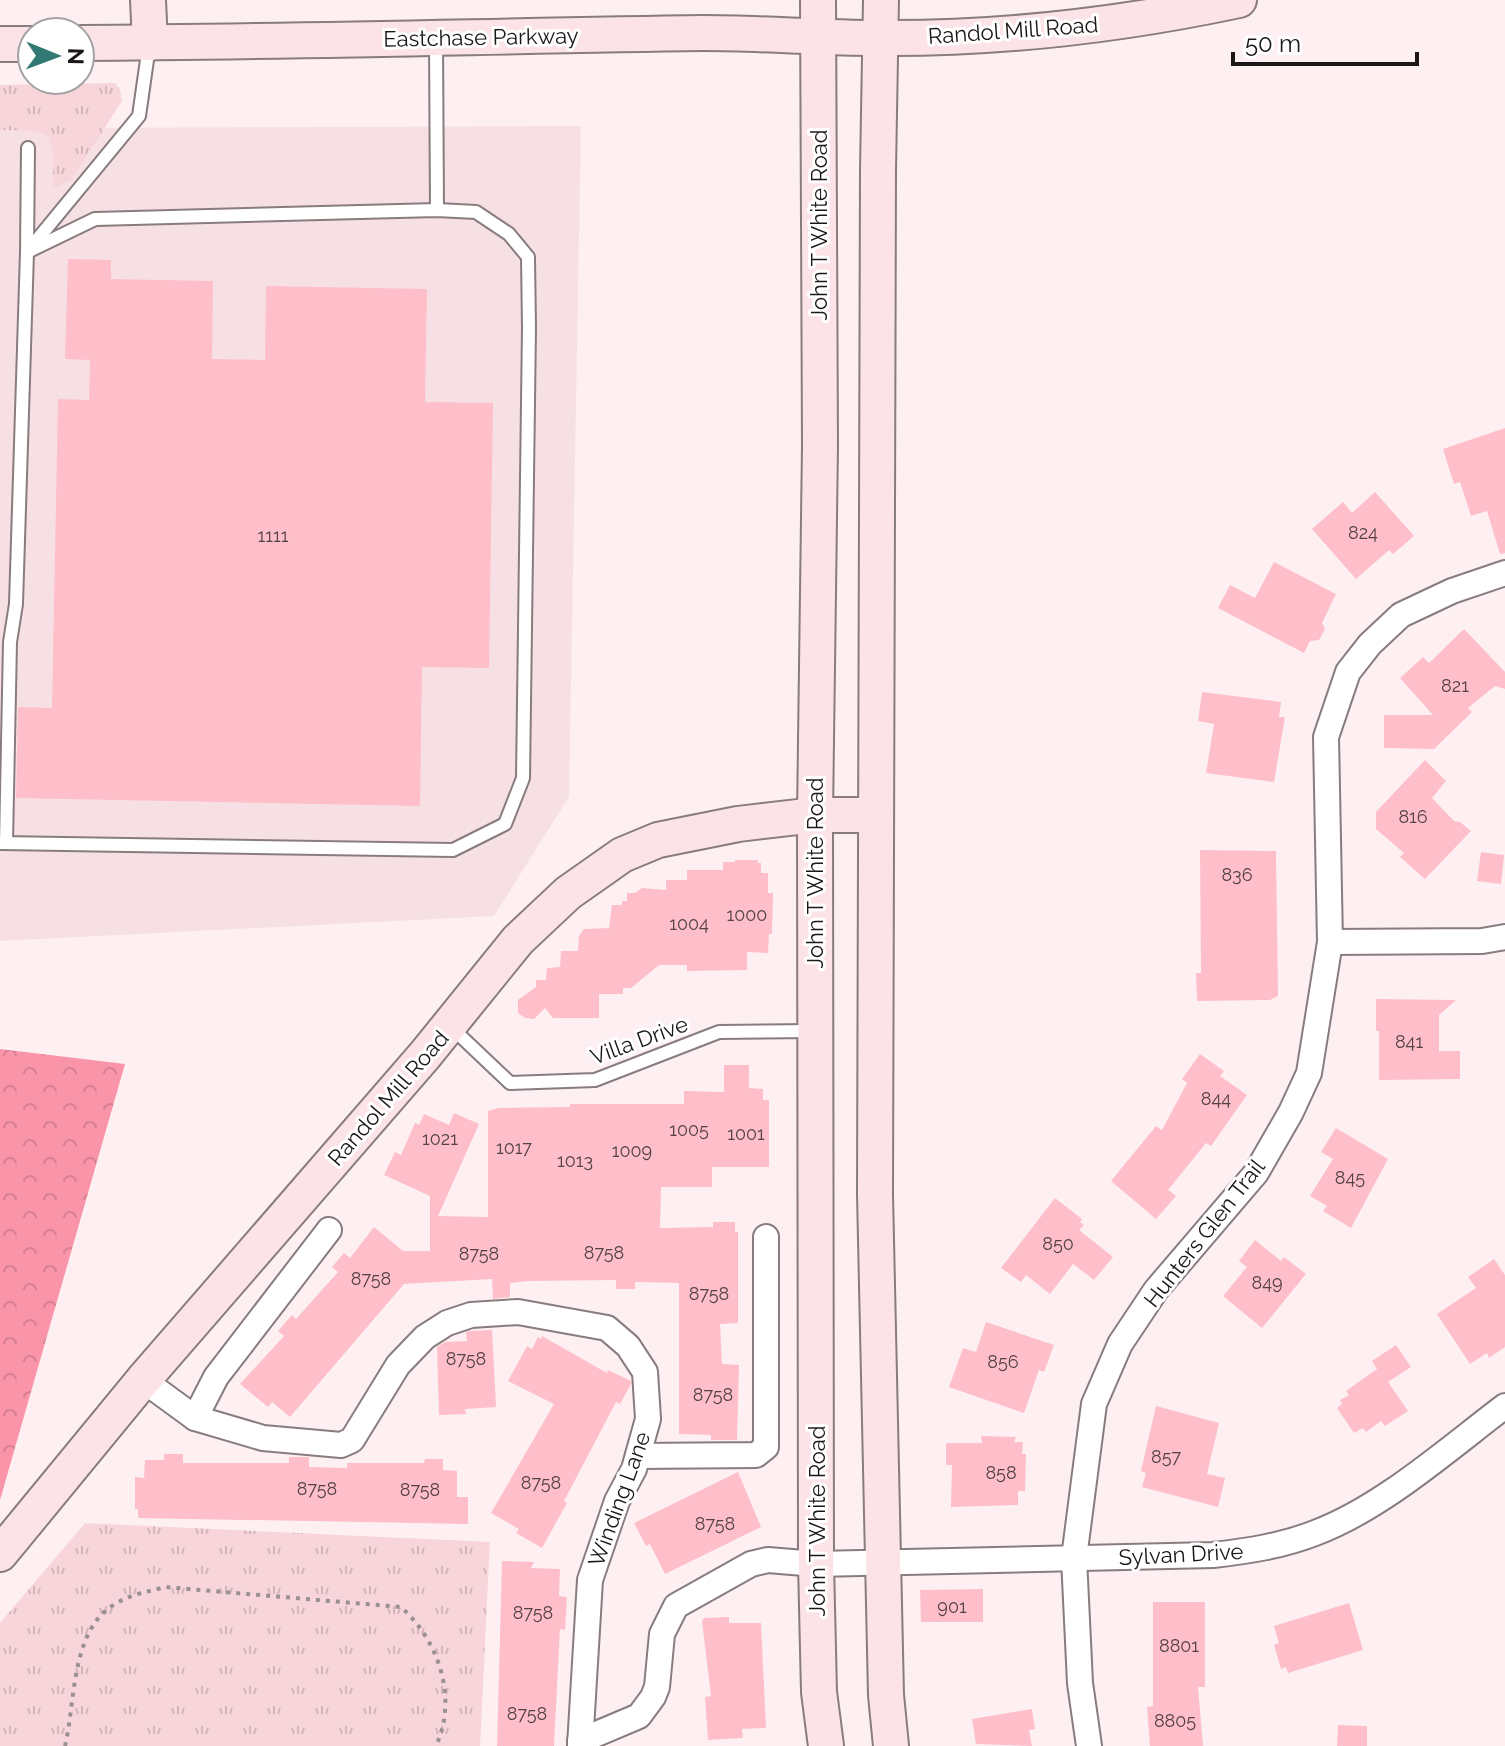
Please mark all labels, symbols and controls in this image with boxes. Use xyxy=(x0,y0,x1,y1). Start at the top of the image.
street label: Randol Mill Road xyxy=(927,11,1099,49)
north arrow xyxy=(16,16,96,96)
scale bar xyxy=(1233,16,1417,66)
street label: Eastchase Parkway xyxy=(383,22,579,52)
text: 50 m xyxy=(1245,29,1301,58)
text: N xyxy=(63,48,89,65)
street label: John T White Road xyxy=(806,130,832,320)
house number: 824 xyxy=(1348,522,1378,543)
house number: 1111 xyxy=(258,525,289,546)
house number: 821 xyxy=(1441,675,1469,696)
street label: John T White Road xyxy=(802,778,828,968)
house number: 816 xyxy=(1398,806,1428,827)
house number: 836 xyxy=(1221,864,1253,885)
house number: 1000 xyxy=(727,904,767,925)
house number: 1004 xyxy=(669,913,709,934)
street label: Villa Drive xyxy=(587,1010,691,1070)
street label: Randol Mill Road xyxy=(322,1025,454,1171)
house number: 841 xyxy=(1395,1031,1423,1052)
house number: 844 xyxy=(1201,1088,1231,1109)
house number: 1005 xyxy=(669,1119,709,1140)
house number: 1001 xyxy=(727,1123,765,1144)
house number: 1021 xyxy=(422,1128,458,1149)
house number: 1017 xyxy=(496,1137,532,1158)
house number: 1009 xyxy=(612,1140,652,1161)
house number: 1013 xyxy=(557,1150,593,1171)
street label: Hunters Glen Trail xyxy=(1138,1154,1270,1312)
house number: 845 xyxy=(1335,1167,1365,1188)
house number: 850 xyxy=(1042,1233,1074,1254)
house number: 8758 xyxy=(584,1242,624,1263)
house number: 8758 xyxy=(459,1243,499,1264)
house number: 8758 xyxy=(351,1268,391,1289)
house number: 849 xyxy=(1251,1272,1283,1293)
house number: 8758 xyxy=(689,1283,729,1304)
house number: 8758 xyxy=(446,1348,486,1369)
house number: 856 xyxy=(987,1351,1019,1372)
house number: 8758 xyxy=(693,1384,733,1405)
street label: John T White Road xyxy=(804,1426,830,1616)
street label: Winding Lane xyxy=(583,1428,655,1570)
house number: 857 xyxy=(1151,1446,1181,1467)
house number: 858 xyxy=(985,1462,1017,1483)
house number: 8758 xyxy=(521,1472,561,1493)
house number: 8758 xyxy=(297,1478,337,1499)
house number: 8758 xyxy=(400,1479,440,1500)
house number: 8758 xyxy=(695,1513,735,1534)
street label: Sylvan Drive xyxy=(1118,1538,1244,1570)
house number: 901 xyxy=(937,1596,967,1617)
house number: 8758 xyxy=(513,1602,553,1623)
house number: 8801 xyxy=(1159,1635,1199,1656)
house number: 8758 xyxy=(507,1703,547,1724)
house number: 8805 xyxy=(1154,1710,1196,1731)

